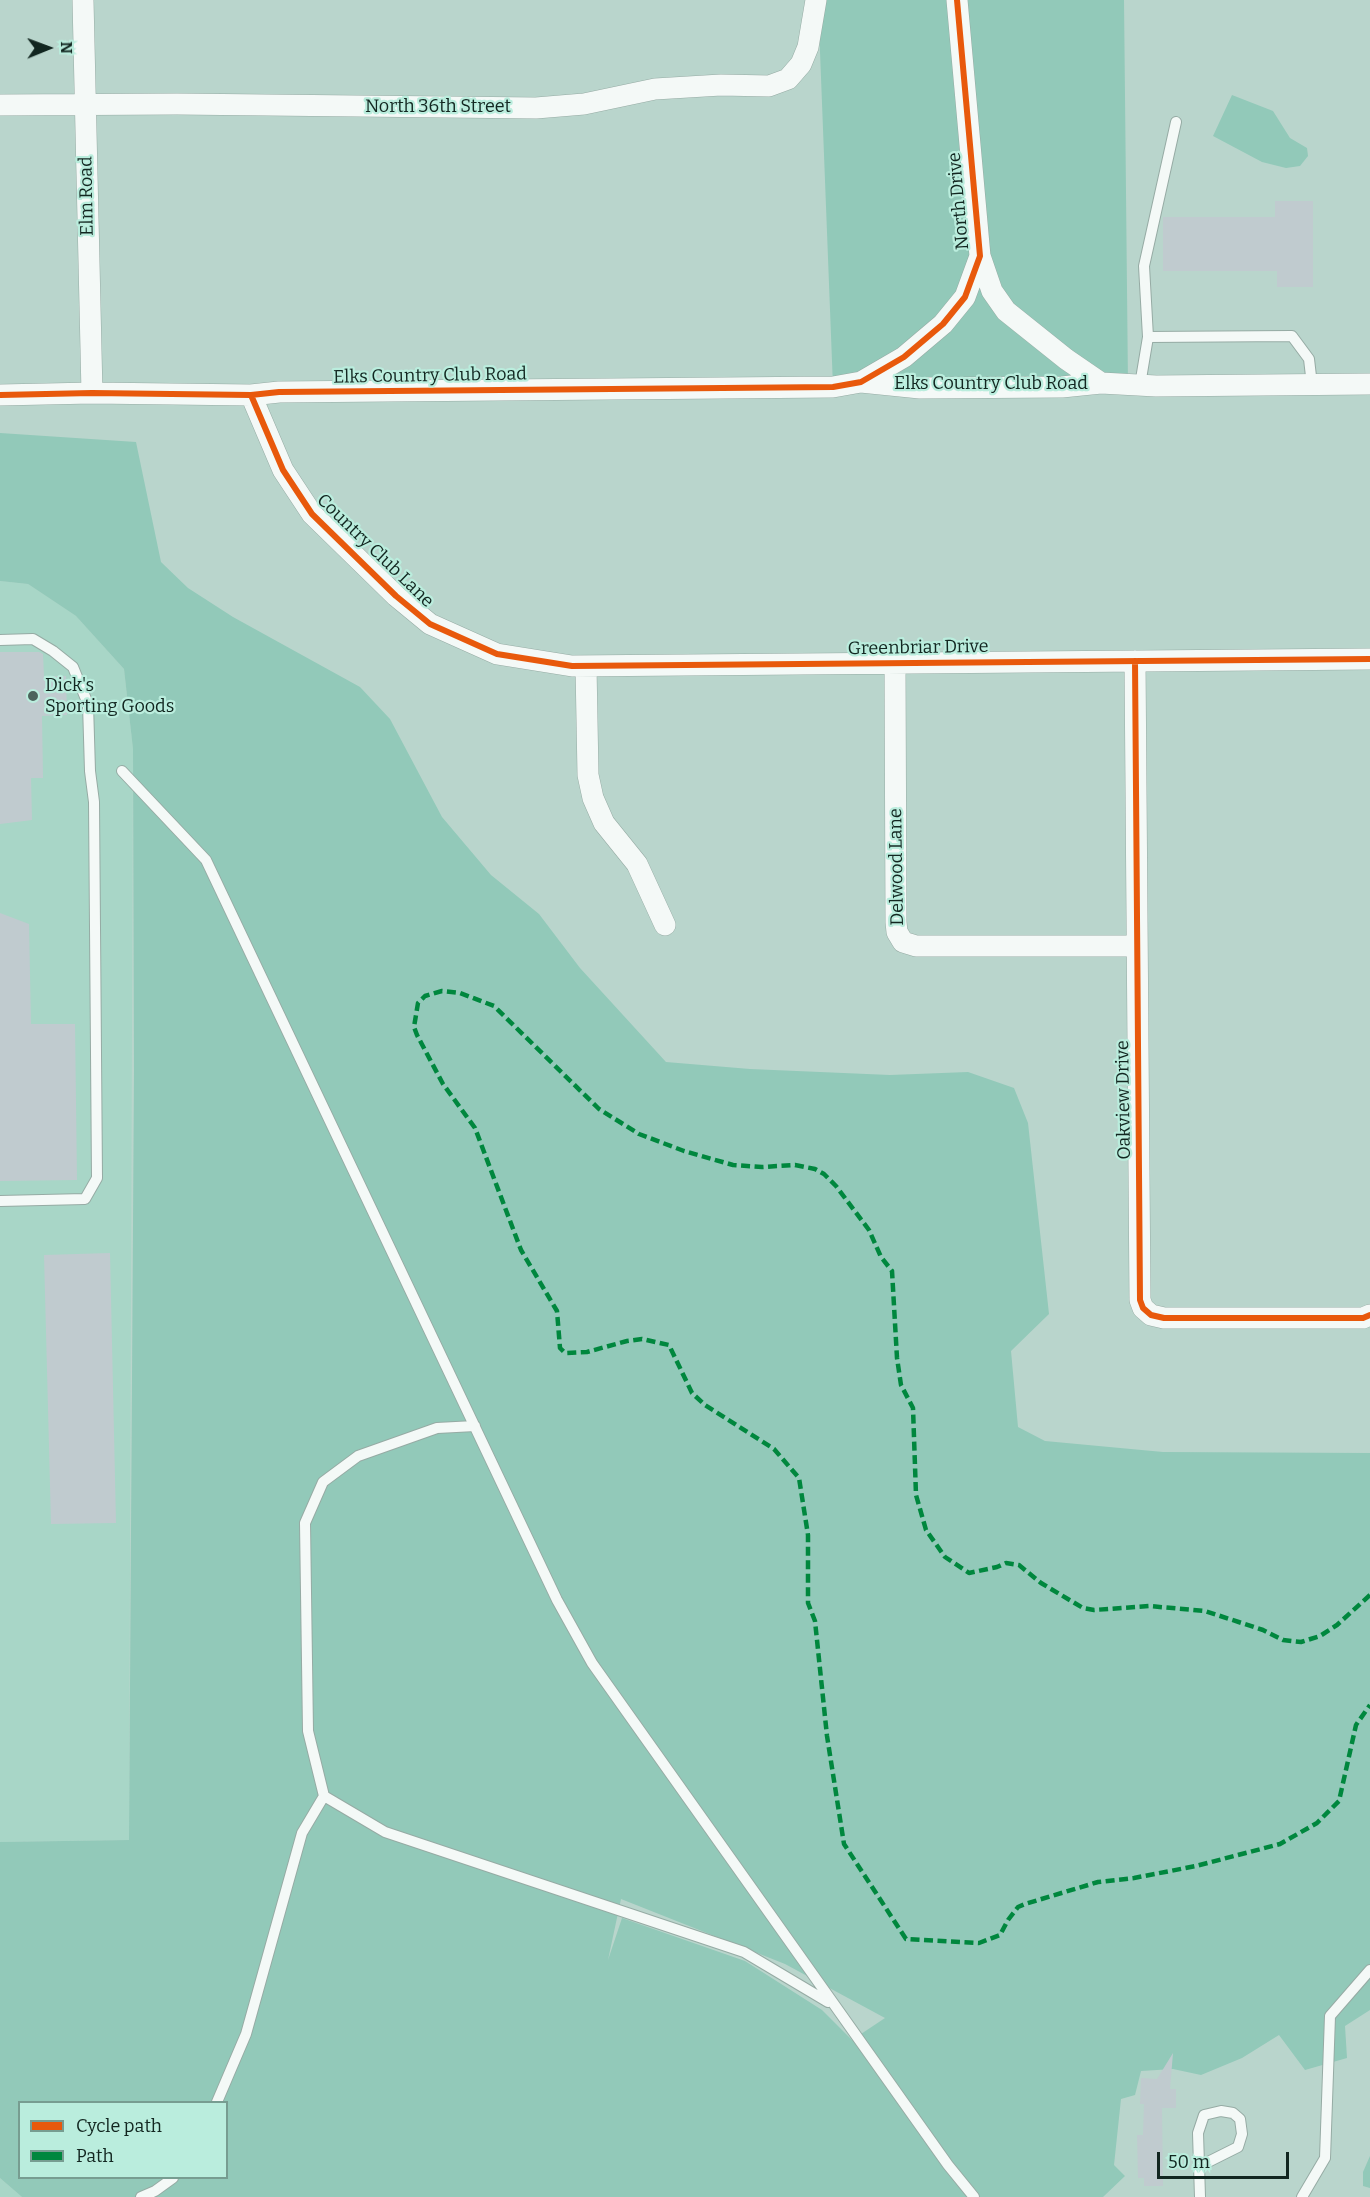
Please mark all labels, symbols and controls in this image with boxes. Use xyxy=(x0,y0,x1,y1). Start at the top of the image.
north arrow xyxy=(18,18,78,78)
text: N xyxy=(57,41,76,54)
street label: North 36th Street xyxy=(365,96,511,118)
street label: North Drive xyxy=(944,151,974,251)
street label: Elm Road xyxy=(76,156,98,236)
street label: Elks Country Club Road xyxy=(333,364,527,388)
street label: Elks Country Club Road xyxy=(894,373,1088,395)
street label: Country Club Lane xyxy=(312,490,438,612)
street label: Greenbriar Drive xyxy=(847,636,989,660)
place label: Dick's Sporting Goods xyxy=(45,675,174,718)
marker: Dick's Sporting Goods xyxy=(26,689,40,703)
street label: Delwood Lane xyxy=(885,808,909,926)
street label: Oakview Drive xyxy=(1112,1040,1136,1160)
legend xyxy=(18,2101,228,2179)
text: Cycle path xyxy=(76,2115,162,2137)
scale bar xyxy=(1160,2140,1292,2178)
text: Path xyxy=(76,2145,114,2167)
text: 50 m xyxy=(1168,2151,1210,2173)

